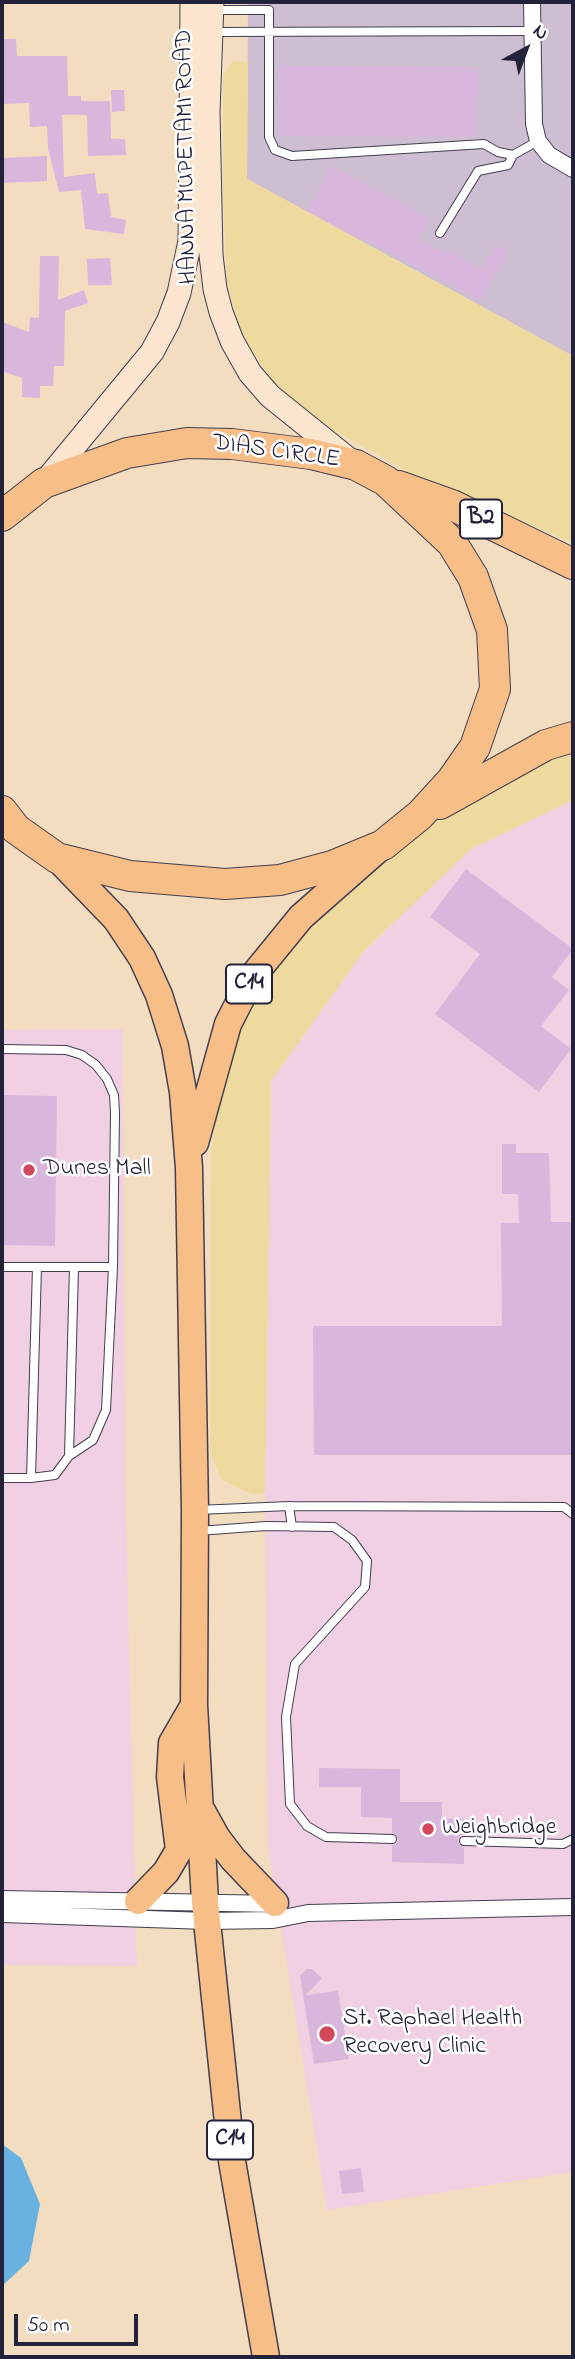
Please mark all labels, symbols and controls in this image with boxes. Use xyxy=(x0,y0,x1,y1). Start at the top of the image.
north arrow xyxy=(491,14,561,84)
text: N xyxy=(526,18,554,47)
street label: HANNA MUPETAMI ROAD xyxy=(171,29,205,285)
street label: DIAS CIRCLE xyxy=(210,430,342,476)
road number: B2 xyxy=(460,499,502,538)
road number: C14 xyxy=(226,965,272,1004)
place label: Dunes Mall xyxy=(43,1156,151,1184)
marker: Dunes Mall xyxy=(21,1162,37,1178)
place label: Weighbridge xyxy=(442,1815,556,1843)
marker: Weighbridge xyxy=(420,1821,436,1837)
place label: St. Raphael Health Recovery Clinic xyxy=(343,2006,522,2062)
marker: St. Raphael Health Recovery Clinic xyxy=(317,2024,337,2044)
road number: C14 xyxy=(207,2120,253,2160)
scale bar xyxy=(18,2300,142,2344)
text: 50 m xyxy=(27,2311,70,2341)

